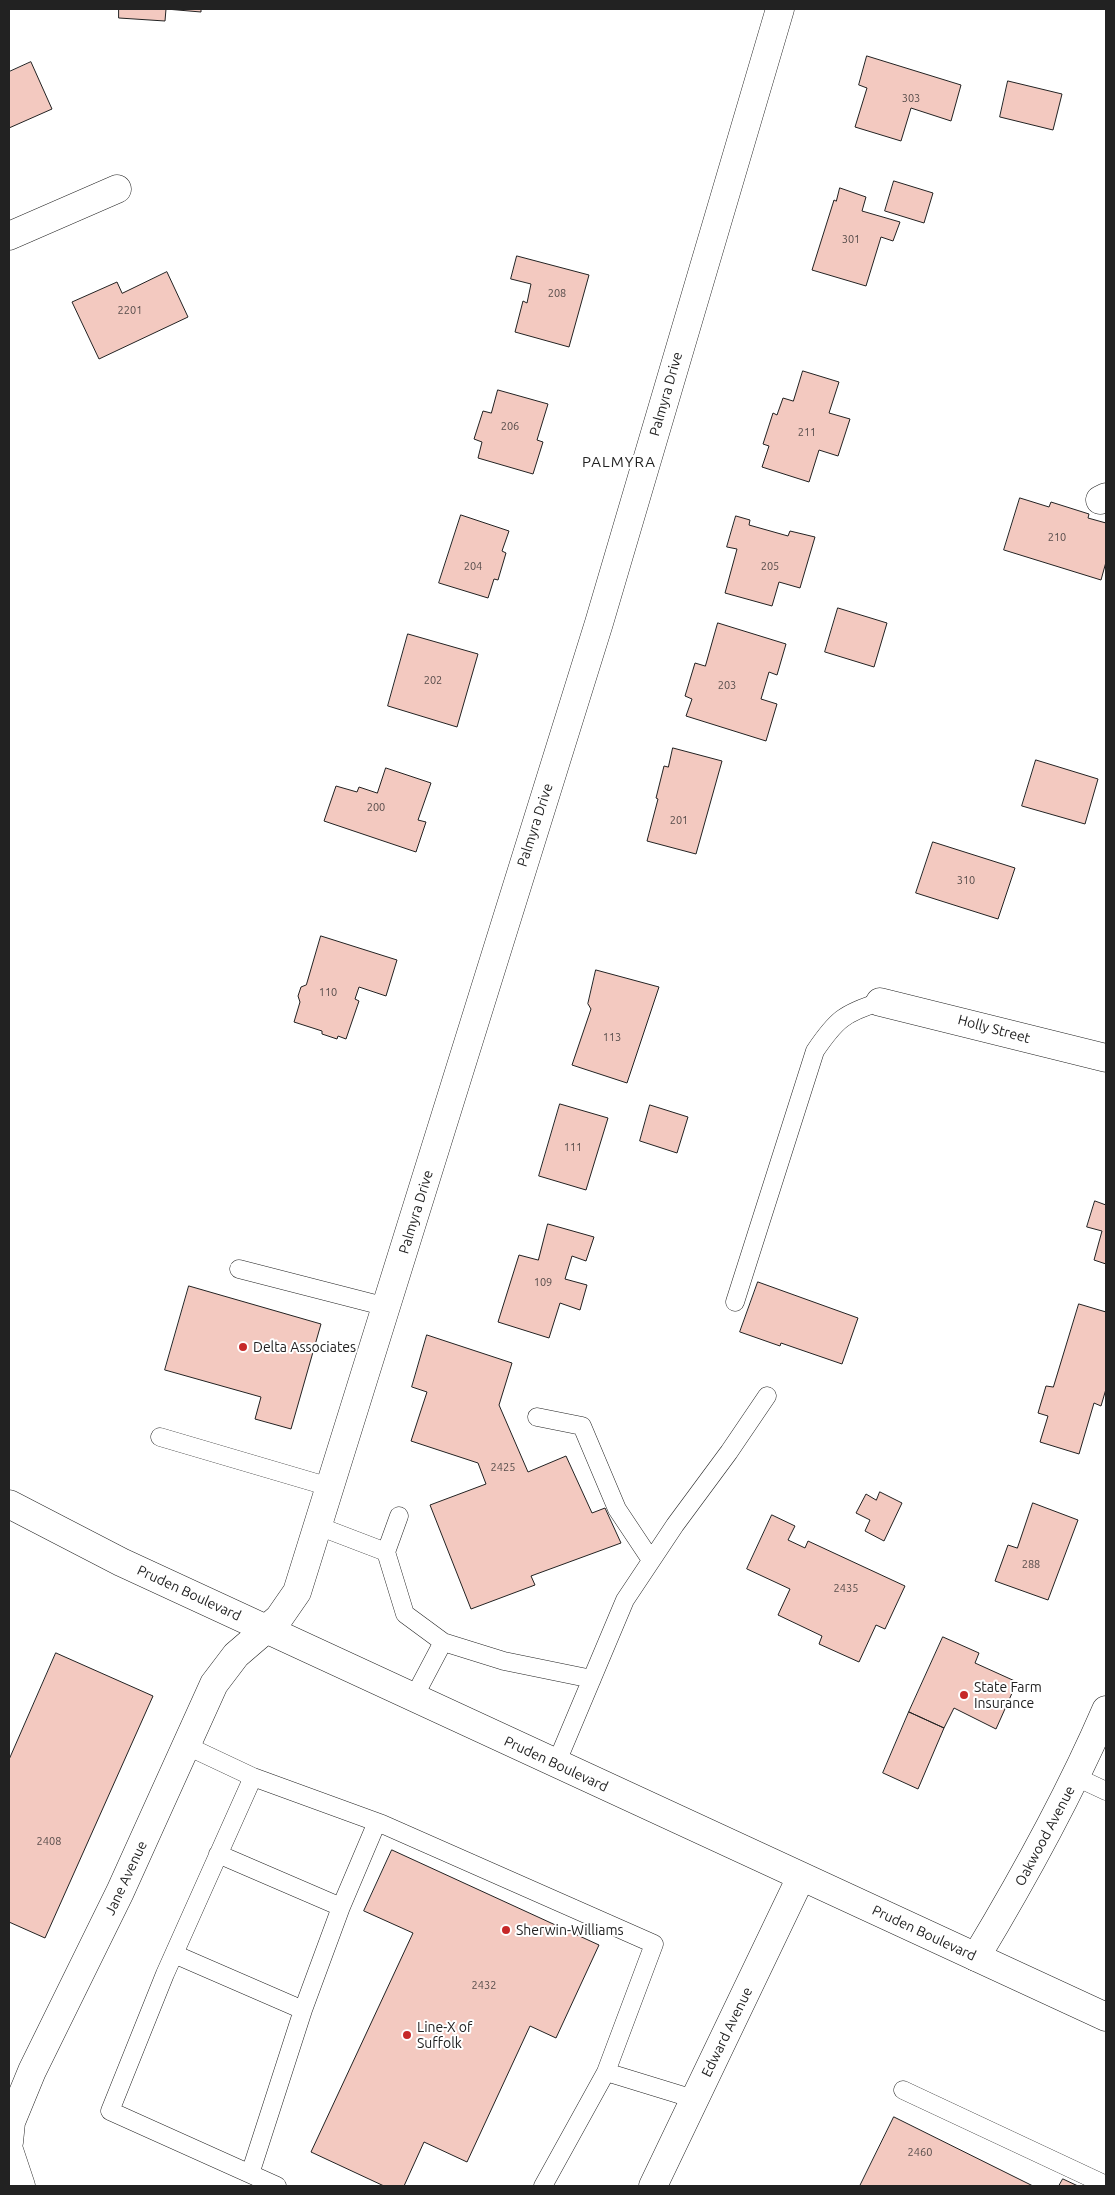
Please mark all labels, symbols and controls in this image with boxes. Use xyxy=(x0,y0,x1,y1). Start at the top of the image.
house number: 303 xyxy=(902,91,920,105)
house number: 301 xyxy=(842,232,860,246)
house number: 208 xyxy=(548,286,566,300)
house number: 2201 xyxy=(118,303,142,317)
street label: Palmyra Drive xyxy=(646,350,686,438)
house number: 206 xyxy=(501,419,519,433)
house number: 211 xyxy=(798,425,816,439)
district label: PALMYRA xyxy=(581,453,657,471)
house number: 210 xyxy=(1048,530,1066,544)
house number: 204 xyxy=(464,559,482,573)
house number: 205 xyxy=(761,559,779,573)
house number: 202 xyxy=(424,673,442,687)
house number: 203 xyxy=(718,678,736,692)
street label: Palmyra Drive xyxy=(514,781,556,869)
house number: 200 xyxy=(367,800,385,814)
house number: 201 xyxy=(670,813,688,827)
house number: 310 xyxy=(957,873,975,887)
house number: 110 xyxy=(319,985,337,999)
street label: Holly Street xyxy=(956,1011,1032,1047)
house number: 113 xyxy=(603,1030,621,1044)
house number: 111 xyxy=(564,1140,582,1154)
street label: Palmyra Drive xyxy=(395,1168,437,1256)
house number: 109 xyxy=(534,1275,552,1289)
place label: Delta Associates xyxy=(253,1339,356,1355)
marker: Delta Associates xyxy=(237,1341,249,1353)
house number: 2425 xyxy=(491,1460,515,1474)
house number: 288 xyxy=(1022,1557,1040,1571)
street label: Pruden Boulevard xyxy=(134,1562,244,1624)
house number: 2435 xyxy=(834,1581,858,1595)
place label: State Farm Insurance xyxy=(974,1679,1042,1711)
marker: State Farm Insurance xyxy=(958,1689,970,1701)
street label: Pruden Boulevard xyxy=(501,1733,611,1795)
street label: Oakwood Avenue xyxy=(1012,1783,1078,1889)
house number: 2408 xyxy=(37,1834,61,1848)
street label: Jane Avenue xyxy=(101,1838,151,1918)
street label: Pruden Boulevard xyxy=(869,1902,979,1964)
place label: Sherwin-Williams xyxy=(516,1922,624,1938)
marker: Sherwin-Williams xyxy=(500,1924,512,1936)
house number: 2432 xyxy=(472,1978,496,1992)
street label: Edward Avenue xyxy=(698,1984,756,2080)
place label: Line-X of Suffolk xyxy=(417,2019,472,2052)
marker: Line-X of Suffolk xyxy=(401,2029,413,2041)
house number: 2460 xyxy=(908,2145,932,2159)

